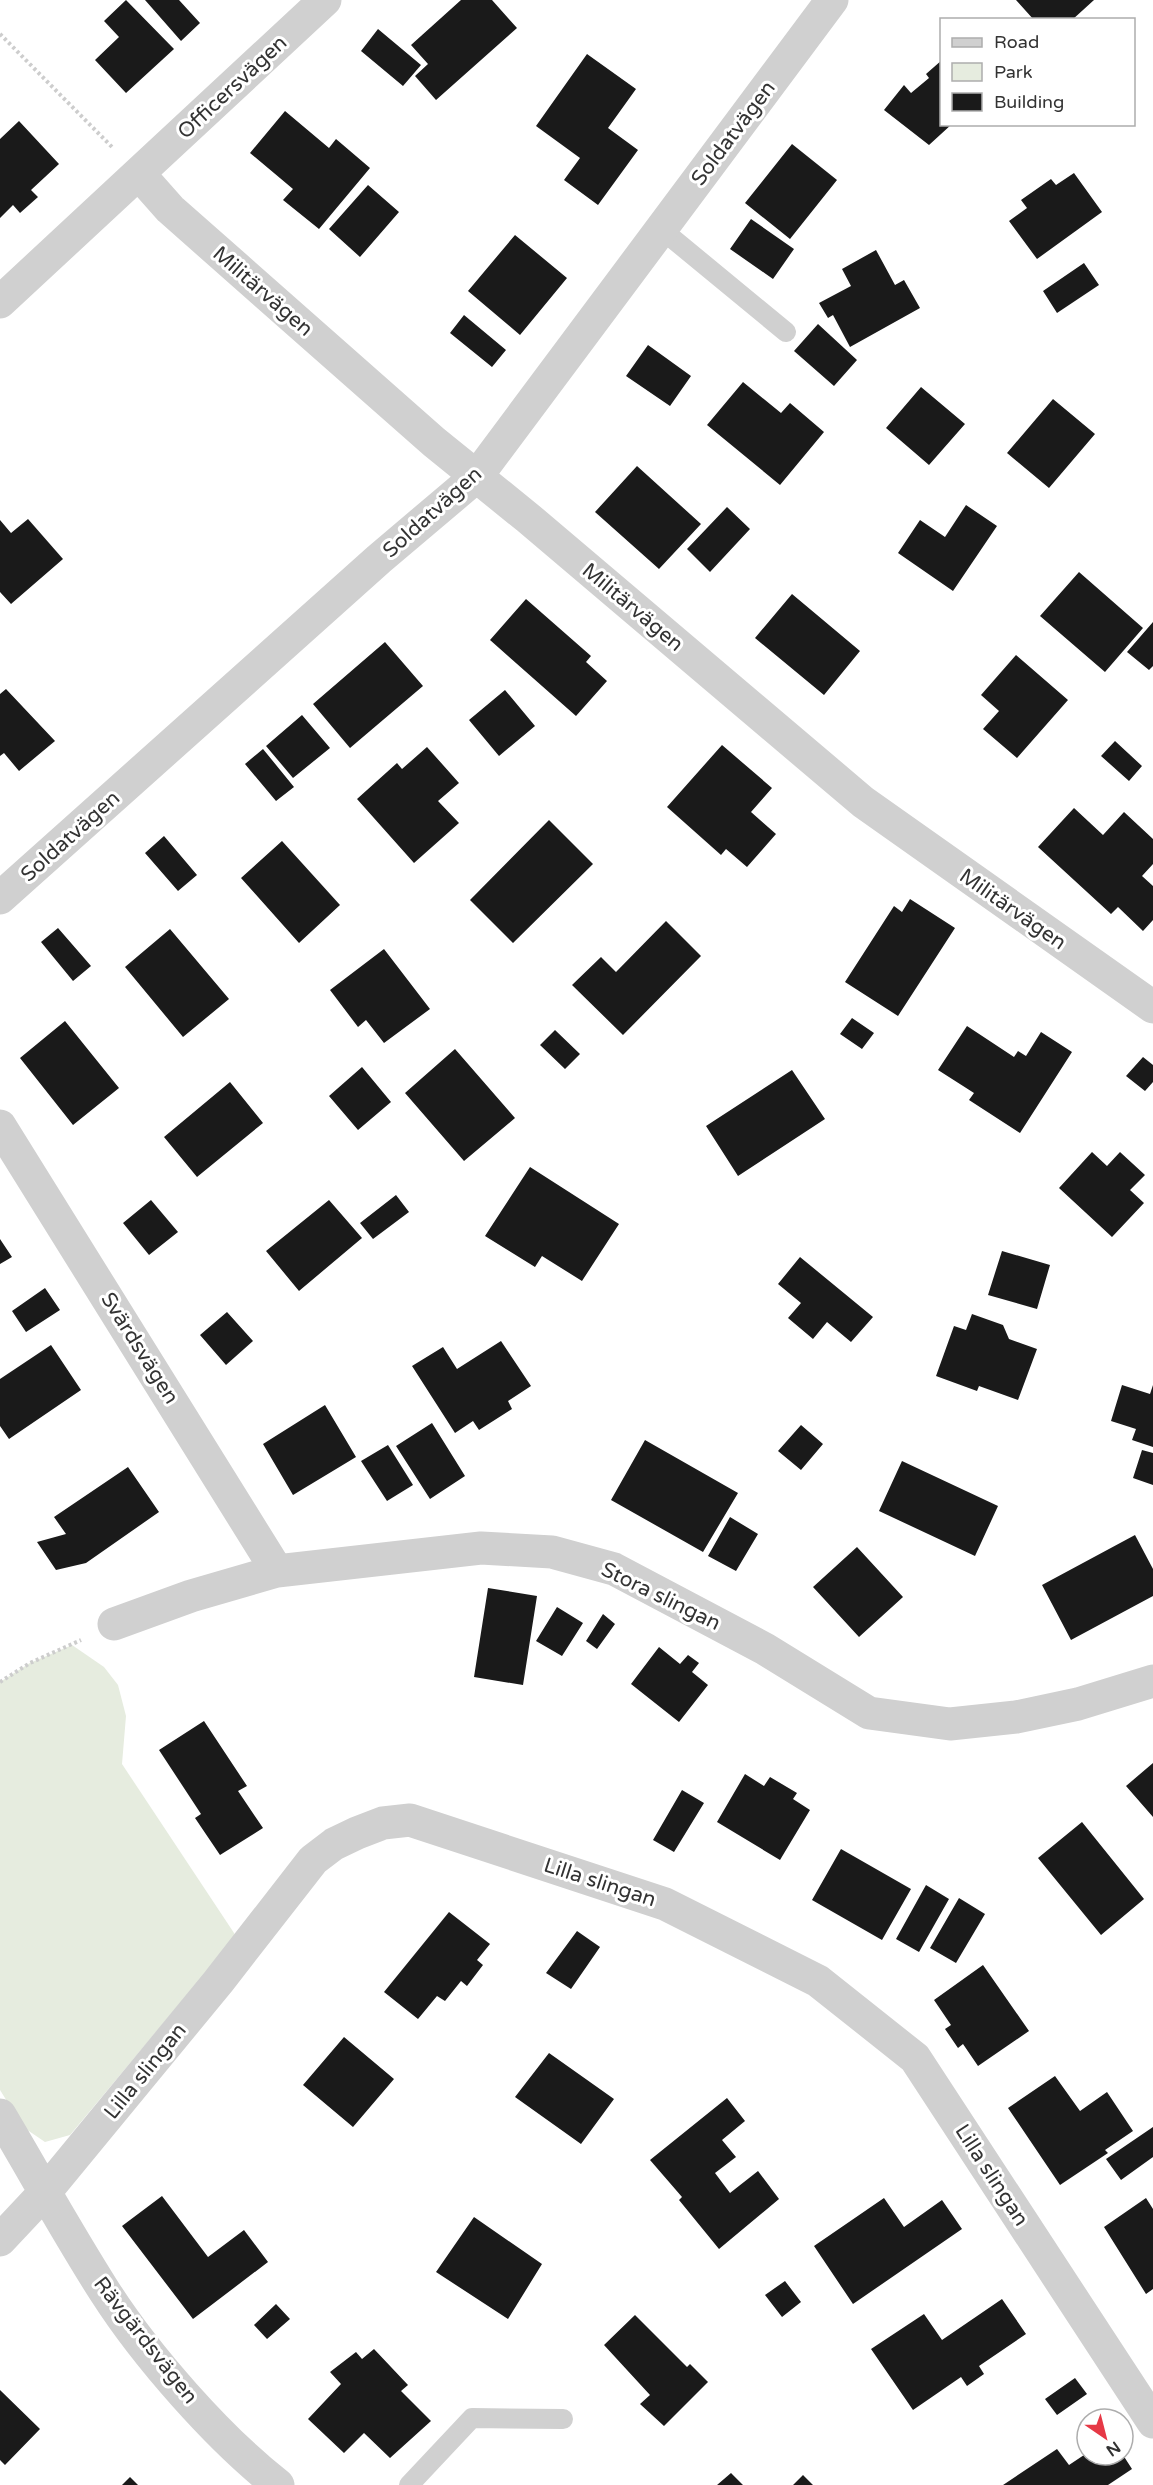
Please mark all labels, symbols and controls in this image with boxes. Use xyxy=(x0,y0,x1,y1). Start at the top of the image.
legend xyxy=(940,18,1135,126)
street label: Officersvägen xyxy=(172,30,292,144)
text: Road xyxy=(994,31,1039,53)
text: Park xyxy=(994,61,1033,83)
street label: Soldatvägen xyxy=(686,76,781,190)
text: Building xyxy=(994,91,1064,113)
street label: Militärvägen xyxy=(208,241,318,342)
street label: Soldatvägen xyxy=(378,461,487,563)
street label: Militärvägen xyxy=(577,558,688,657)
street label: Soldatvägen xyxy=(16,785,125,887)
street label: Militärvägen xyxy=(955,864,1071,955)
street label: Svärdsvägen xyxy=(95,1288,184,1409)
street label: Stora slingan xyxy=(597,1557,724,1636)
street label: Lilla slingan xyxy=(541,1853,659,1912)
street label: Lilla slingan xyxy=(99,2018,192,2124)
street label: Lilla slingan xyxy=(949,2120,1034,2231)
street label: Rävgärdsvägen xyxy=(88,2272,203,2409)
north arrow xyxy=(1075,2407,1135,2467)
text: N xyxy=(1102,2437,1124,2460)

